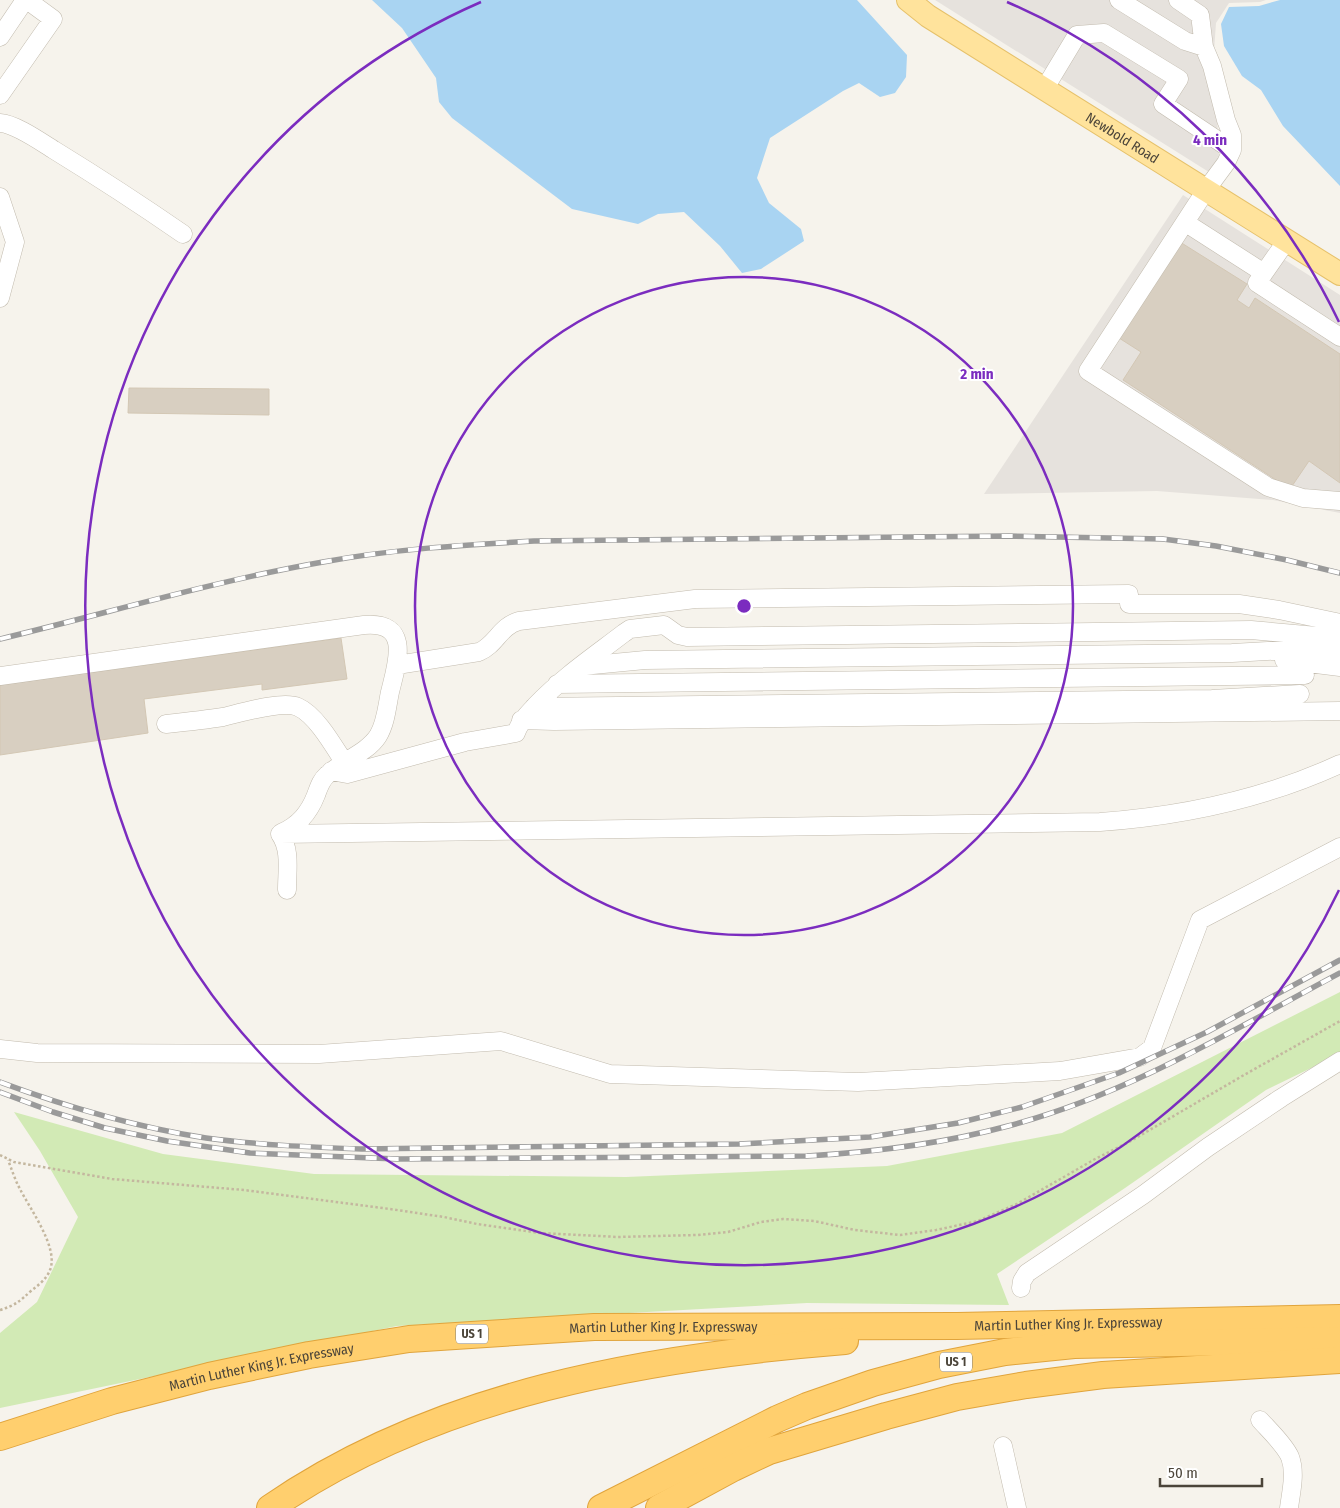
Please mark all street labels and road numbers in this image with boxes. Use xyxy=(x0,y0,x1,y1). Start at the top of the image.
street label: Newbold Road xyxy=(1083,109,1162,167)
street label: Martin Luther King Jr. Expressway xyxy=(974,1313,1163,1334)
street label: Martin Luther King Jr. Expressway xyxy=(569,1318,758,1337)
road number: US 1 xyxy=(456,1325,488,1344)
street label: Martin Luther King Jr. Expressway xyxy=(167,1339,356,1394)
road number: US 1 xyxy=(940,1352,972,1371)

